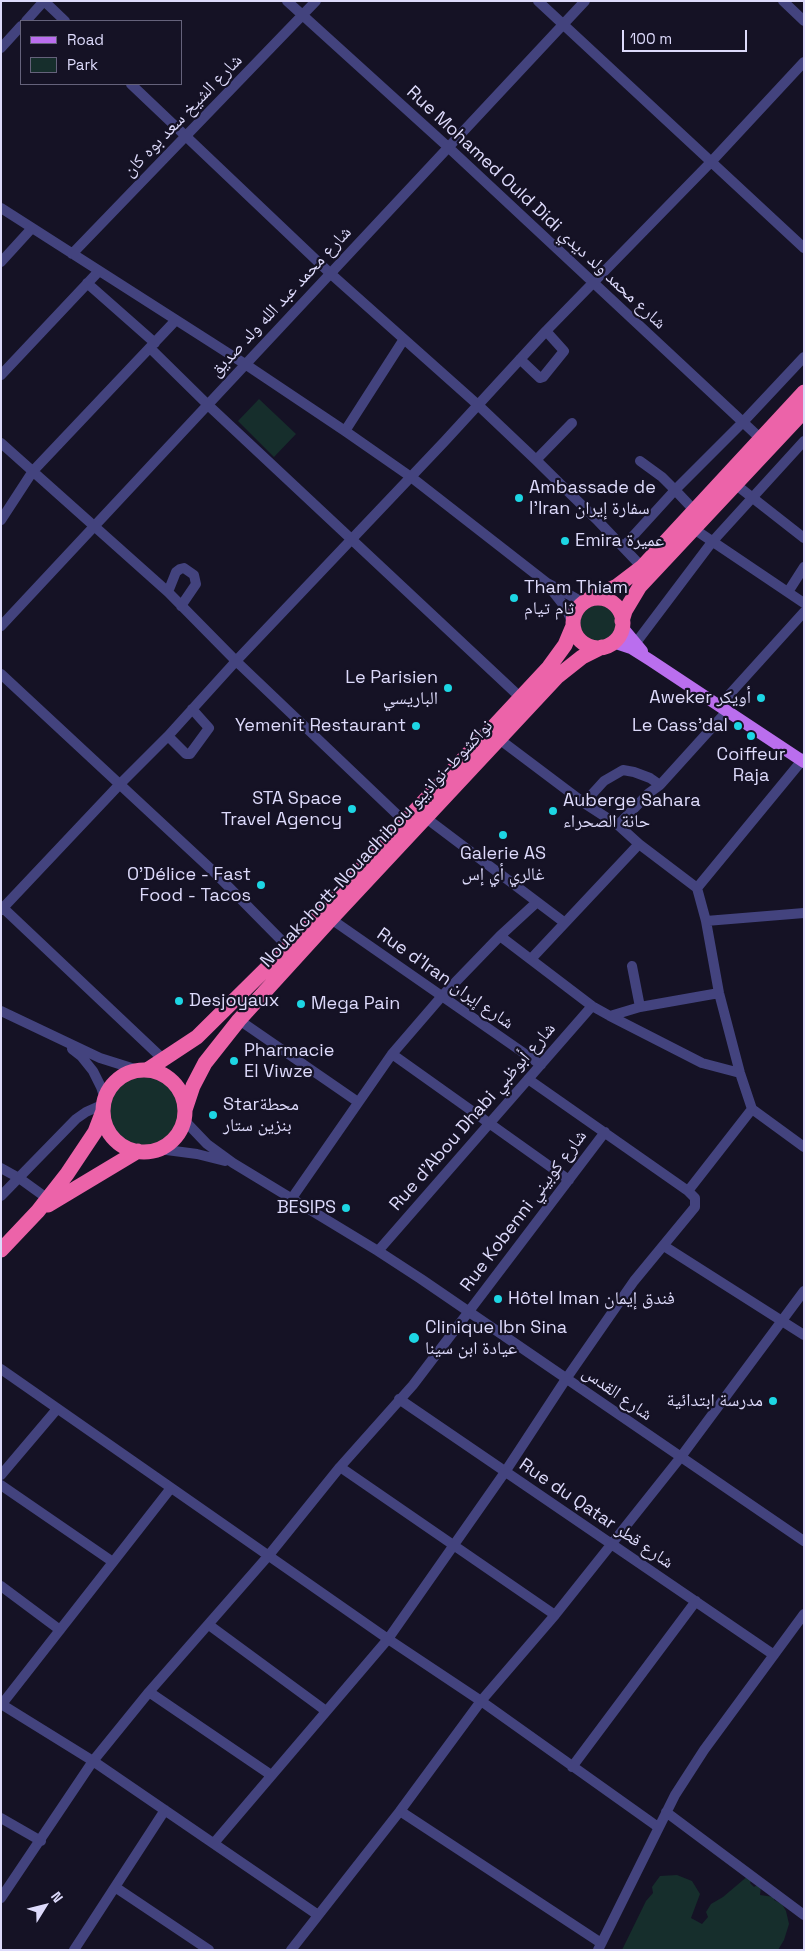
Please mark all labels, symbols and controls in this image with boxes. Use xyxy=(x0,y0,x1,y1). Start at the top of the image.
legend xyxy=(20,20,182,85)
scale bar xyxy=(625,20,750,52)
text: 100 m xyxy=(630,29,672,48)
text: Road xyxy=(67,30,104,49)
street label: شارع الشيخ سعد بوه كان xyxy=(119,50,247,182)
text: Park xyxy=(67,55,98,74)
street label: Rue Mohamed Ould Didi شارع محمد ولد ديدي xyxy=(402,82,670,334)
street label: شارع محمد عبد الله ولد صديق xyxy=(206,222,356,382)
place label: Ambassade de l'Iran سفارة إيران xyxy=(529,477,656,520)
marker: Ambassade de l'Iran سفارة إيران xyxy=(513,492,525,504)
place label: Emira عميرة xyxy=(575,530,664,552)
marker: Emira عميرة xyxy=(559,535,571,547)
place label: Tham Thiam ثام تيام xyxy=(524,577,628,620)
marker: Tham Thiam ثام تيام xyxy=(508,592,520,604)
place label: Le Parisien الباريسي xyxy=(345,667,438,710)
marker: Le Parisien الباريسي xyxy=(442,682,454,694)
place label: Aweker أويكر xyxy=(649,687,751,709)
marker: Aweker أويكر xyxy=(755,692,767,704)
place label: Yemenit Restaurant xyxy=(235,715,406,737)
place label: Le Cass'dal xyxy=(632,715,728,737)
street label: Nouakchott-Nouadhibou نواكشوط-نواذيبو xyxy=(256,716,498,972)
marker: Yemenit Restaurant xyxy=(410,720,422,732)
marker: Le Cass'dal xyxy=(732,720,744,732)
marker: Coiffeur Raja xyxy=(745,730,757,742)
place label: Coiffeur Raja xyxy=(717,744,785,786)
place label: STA Space Travel Agency xyxy=(221,788,342,831)
place label: Auberge Sahara حانة الصحراء xyxy=(563,790,701,832)
marker: STA Space Travel Agency xyxy=(346,803,358,815)
marker: Auberge Sahara حانة الصحراء xyxy=(547,805,559,817)
marker: Galerie AS غالري أي إس xyxy=(497,829,509,841)
place label: Galerie AS غالري أي إس xyxy=(460,843,546,886)
place label: O'Délice - Fast Food - Tacos xyxy=(127,864,251,906)
marker: O'Délice - Fast Food - Tacos xyxy=(255,879,267,891)
street label: Rue d'Iran شارع إيران xyxy=(372,924,518,1034)
place label: Desjoyaux xyxy=(189,990,279,1012)
place label: Mega Pain xyxy=(311,993,400,1015)
marker: Desjoyaux xyxy=(173,995,185,1007)
marker: Mega Pain xyxy=(295,998,307,1010)
street label: Rue d'Abou Dhabi شارع أبوظبي xyxy=(386,1019,560,1215)
place label: Pharmacie El Viwze xyxy=(244,1040,334,1082)
marker: Pharmacie El Viwze xyxy=(228,1055,240,1067)
place label: Starمحطة بنزين ستار xyxy=(223,1094,299,1136)
marker: Starمحطة بنزين ستار xyxy=(207,1109,219,1121)
street label: Rue Kobenni شارع كوبيني xyxy=(456,1126,592,1296)
place label: BESIPS xyxy=(277,1197,336,1219)
marker: BESIPS xyxy=(340,1202,352,1214)
place label: Hôtel Iman فندق إيمان xyxy=(508,1288,675,1310)
marker: Hôtel Iman فندق إيمان xyxy=(492,1293,504,1305)
place label: Clinique Ibn Sina عيادة ابن سينا xyxy=(425,1317,567,1360)
marker: Clinique Ibn Sina عيادة ابن سينا xyxy=(407,1331,421,1345)
street label: شارع القدس xyxy=(578,1362,656,1426)
place label: مدرسة ابتدائية xyxy=(667,1390,763,1412)
marker: مدرسة ابتدائية xyxy=(767,1395,779,1407)
street label: Rue du Qatar شارع قطر xyxy=(515,1454,677,1574)
north arrow xyxy=(20,1881,70,1931)
text: N xyxy=(47,1888,67,1906)

